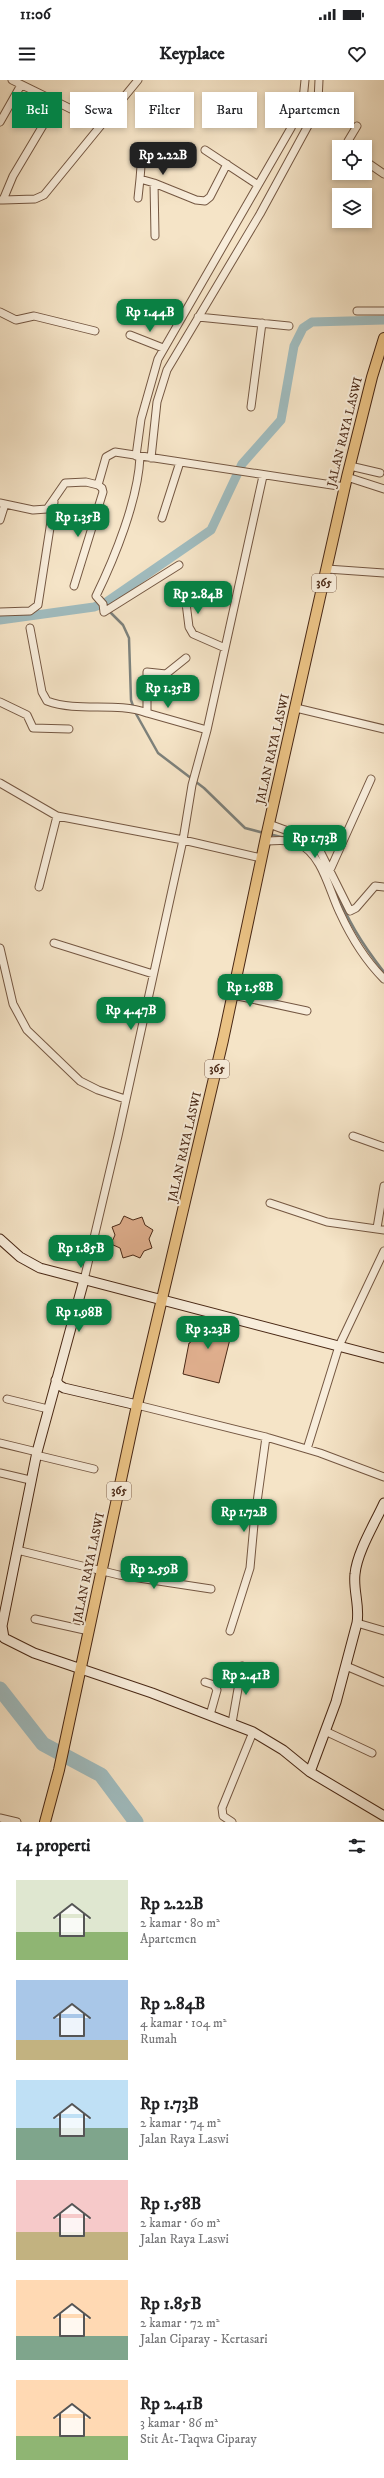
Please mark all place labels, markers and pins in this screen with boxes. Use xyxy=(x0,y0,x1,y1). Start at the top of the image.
pin: Rp 2.22B xyxy=(122,142,204,176)
pin: Rp 1.44B xyxy=(109,299,191,333)
pin: Rp 1.35B xyxy=(37,504,119,538)
pin: Rp 2.84B xyxy=(157,581,239,615)
pin: Rp 1.35B xyxy=(127,675,209,709)
pin: Rp 1.73B xyxy=(274,825,356,859)
pin: Rp 1.58B xyxy=(209,974,291,1008)
pin: Rp 4.47B xyxy=(90,997,172,1031)
pin: Rp 1.85B xyxy=(40,1235,122,1269)
pin: Rp 1.98B xyxy=(38,1299,120,1333)
pin: Rp 3.23B xyxy=(167,1316,249,1350)
pin: Rp 1.72B xyxy=(203,1499,285,1533)
pin: Rp 2.59B xyxy=(113,1556,195,1590)
pin: Rp 2.41B xyxy=(205,1662,287,1696)

